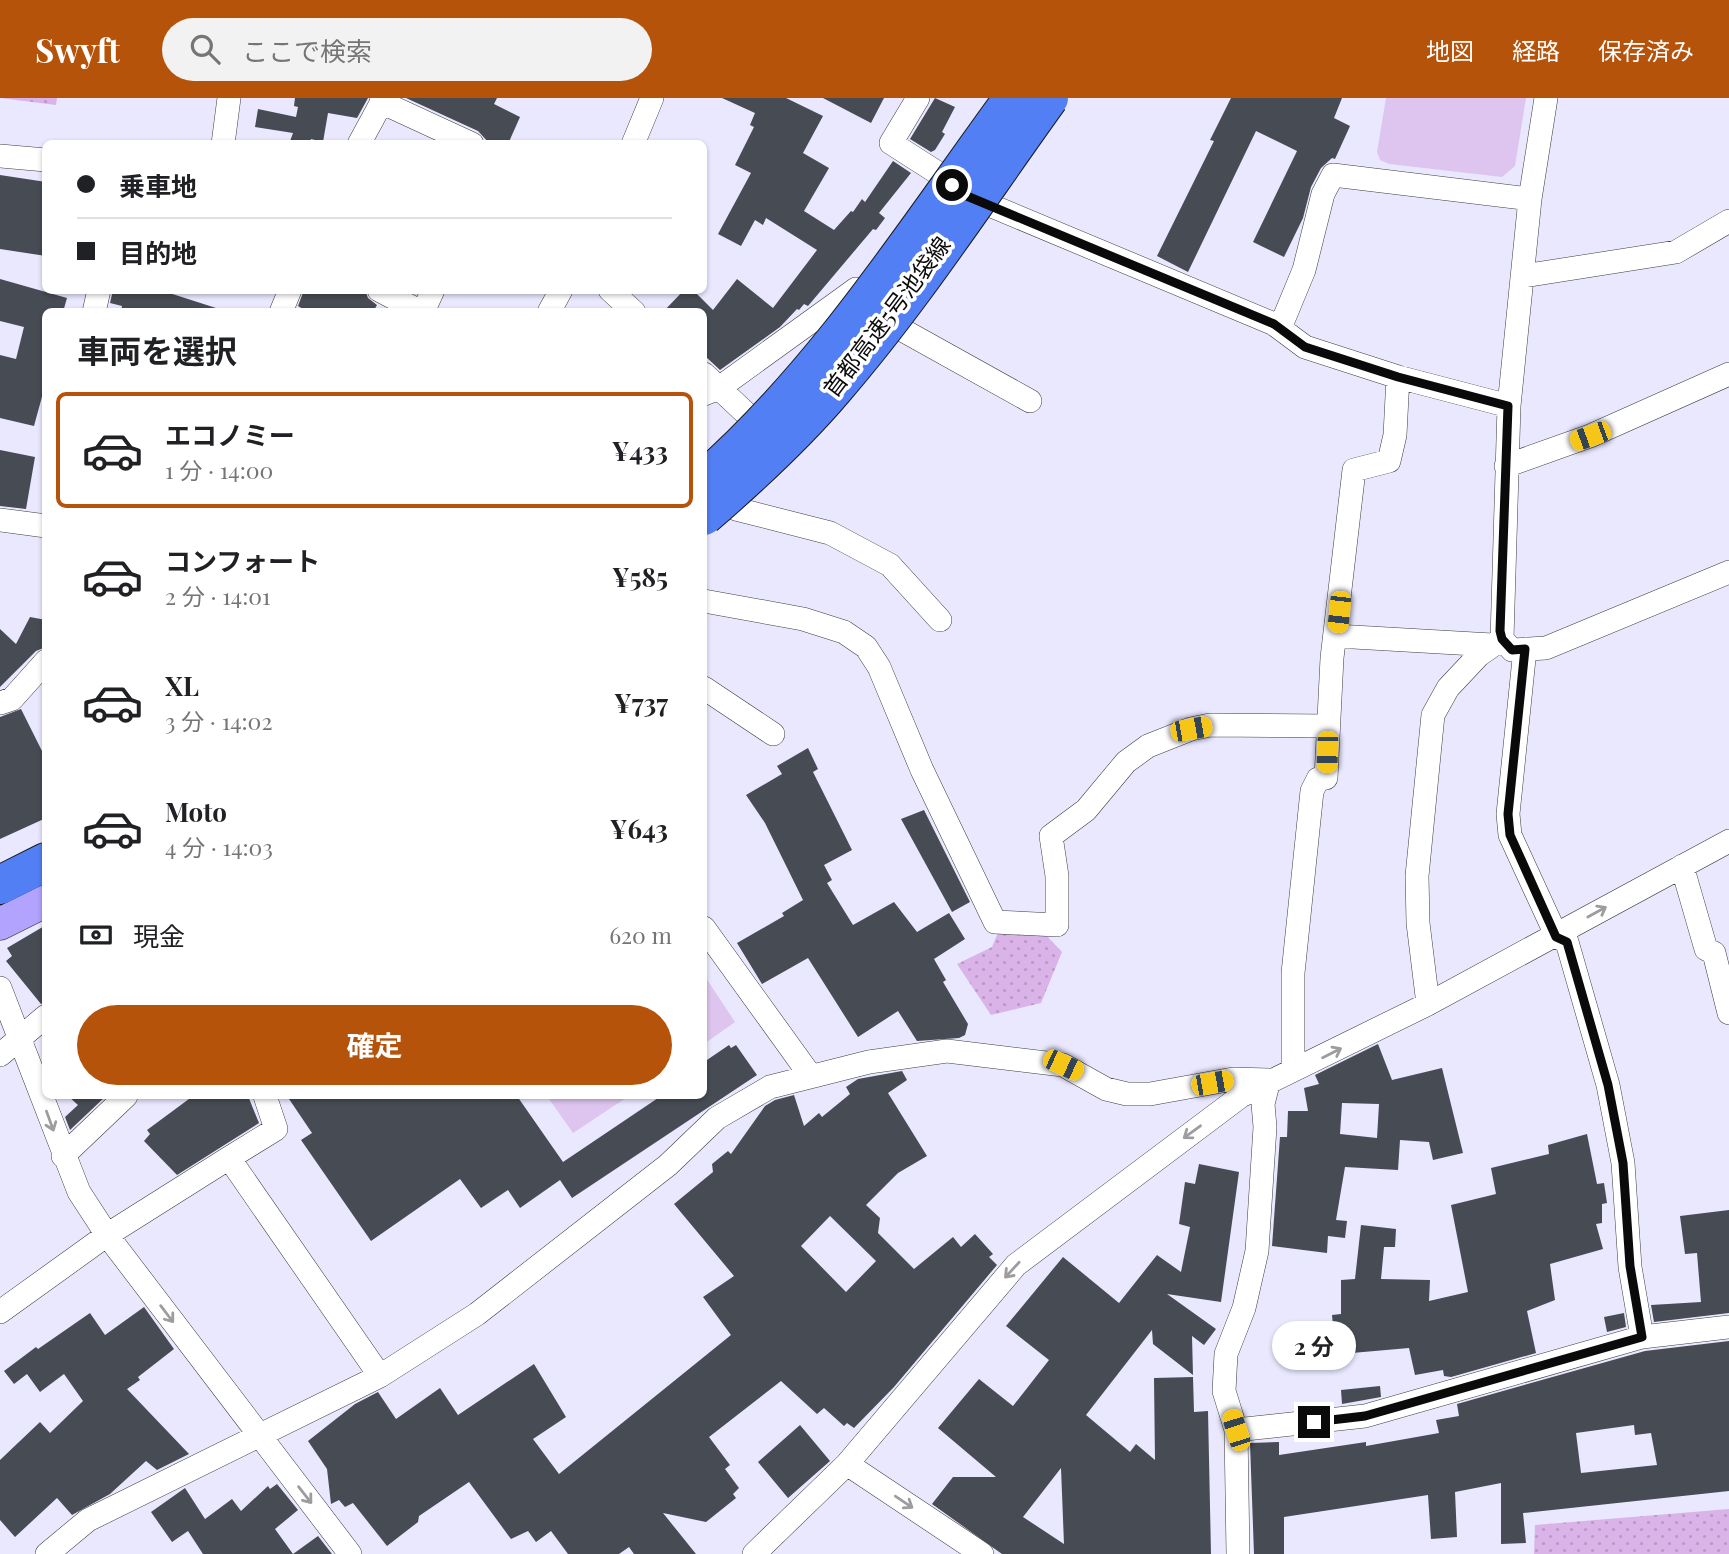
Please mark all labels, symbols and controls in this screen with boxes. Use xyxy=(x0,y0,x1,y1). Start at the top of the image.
search box xyxy=(162,18,652,81)
text: Swyft xyxy=(35,27,120,71)
icon: search xyxy=(186,30,224,68)
text: ここで検索 xyxy=(242,33,372,68)
text: 地図 xyxy=(1426,34,1474,66)
text: 経路 xyxy=(1512,34,1560,66)
text: 保存済み xyxy=(1598,34,1694,66)
text: 乗車地 xyxy=(119,168,197,203)
route start xyxy=(936,169,968,201)
street label: 首都高速5号池袋線 xyxy=(815,229,956,403)
text: 目的地 xyxy=(119,235,197,270)
text: 車両を選択 xyxy=(77,328,237,371)
text: エコノミー xyxy=(165,417,295,452)
icon: car xyxy=(81,419,144,482)
car xyxy=(1567,419,1614,453)
text: ¥433 xyxy=(612,433,668,468)
text: 1 分 · 14:00 xyxy=(165,454,273,485)
text: コンフォート xyxy=(165,543,320,578)
icon: car xyxy=(81,545,144,608)
text: ¥585 xyxy=(612,559,668,594)
text: 2 分 · 14:01 xyxy=(165,580,271,611)
car xyxy=(1327,590,1352,634)
text: XL xyxy=(165,668,199,703)
icon: car xyxy=(81,671,144,734)
text: ¥737 xyxy=(614,685,668,720)
text: 3 分 · 14:02 xyxy=(165,705,272,736)
car xyxy=(1169,715,1214,743)
car xyxy=(1316,731,1339,773)
text: Moto xyxy=(165,794,227,829)
icon: car xyxy=(81,797,144,860)
text: ¥643 xyxy=(610,811,668,846)
text: 4 分 · 14:03 xyxy=(165,831,273,862)
one-way arrow xyxy=(1587,905,1607,919)
icon: cash xyxy=(77,916,115,954)
text: 現金 xyxy=(133,918,185,953)
text: 620 m xyxy=(609,919,672,950)
button: 確定 xyxy=(77,1005,672,1085)
one-way arrow xyxy=(1321,1045,1341,1059)
car xyxy=(1040,1047,1087,1083)
car xyxy=(1190,1069,1235,1097)
one-way arrow xyxy=(45,1109,58,1131)
one-way arrow xyxy=(1184,1124,1202,1139)
one-way arrow xyxy=(1004,1261,1020,1279)
one-way arrow xyxy=(159,1305,174,1324)
callout: 2 分 xyxy=(1272,1320,1356,1370)
text: 2 分 xyxy=(1294,1330,1334,1361)
route end xyxy=(1298,1406,1330,1438)
car xyxy=(1220,1407,1253,1453)
one-way arrow xyxy=(297,1486,312,1504)
one-way arrow xyxy=(894,1495,913,1509)

